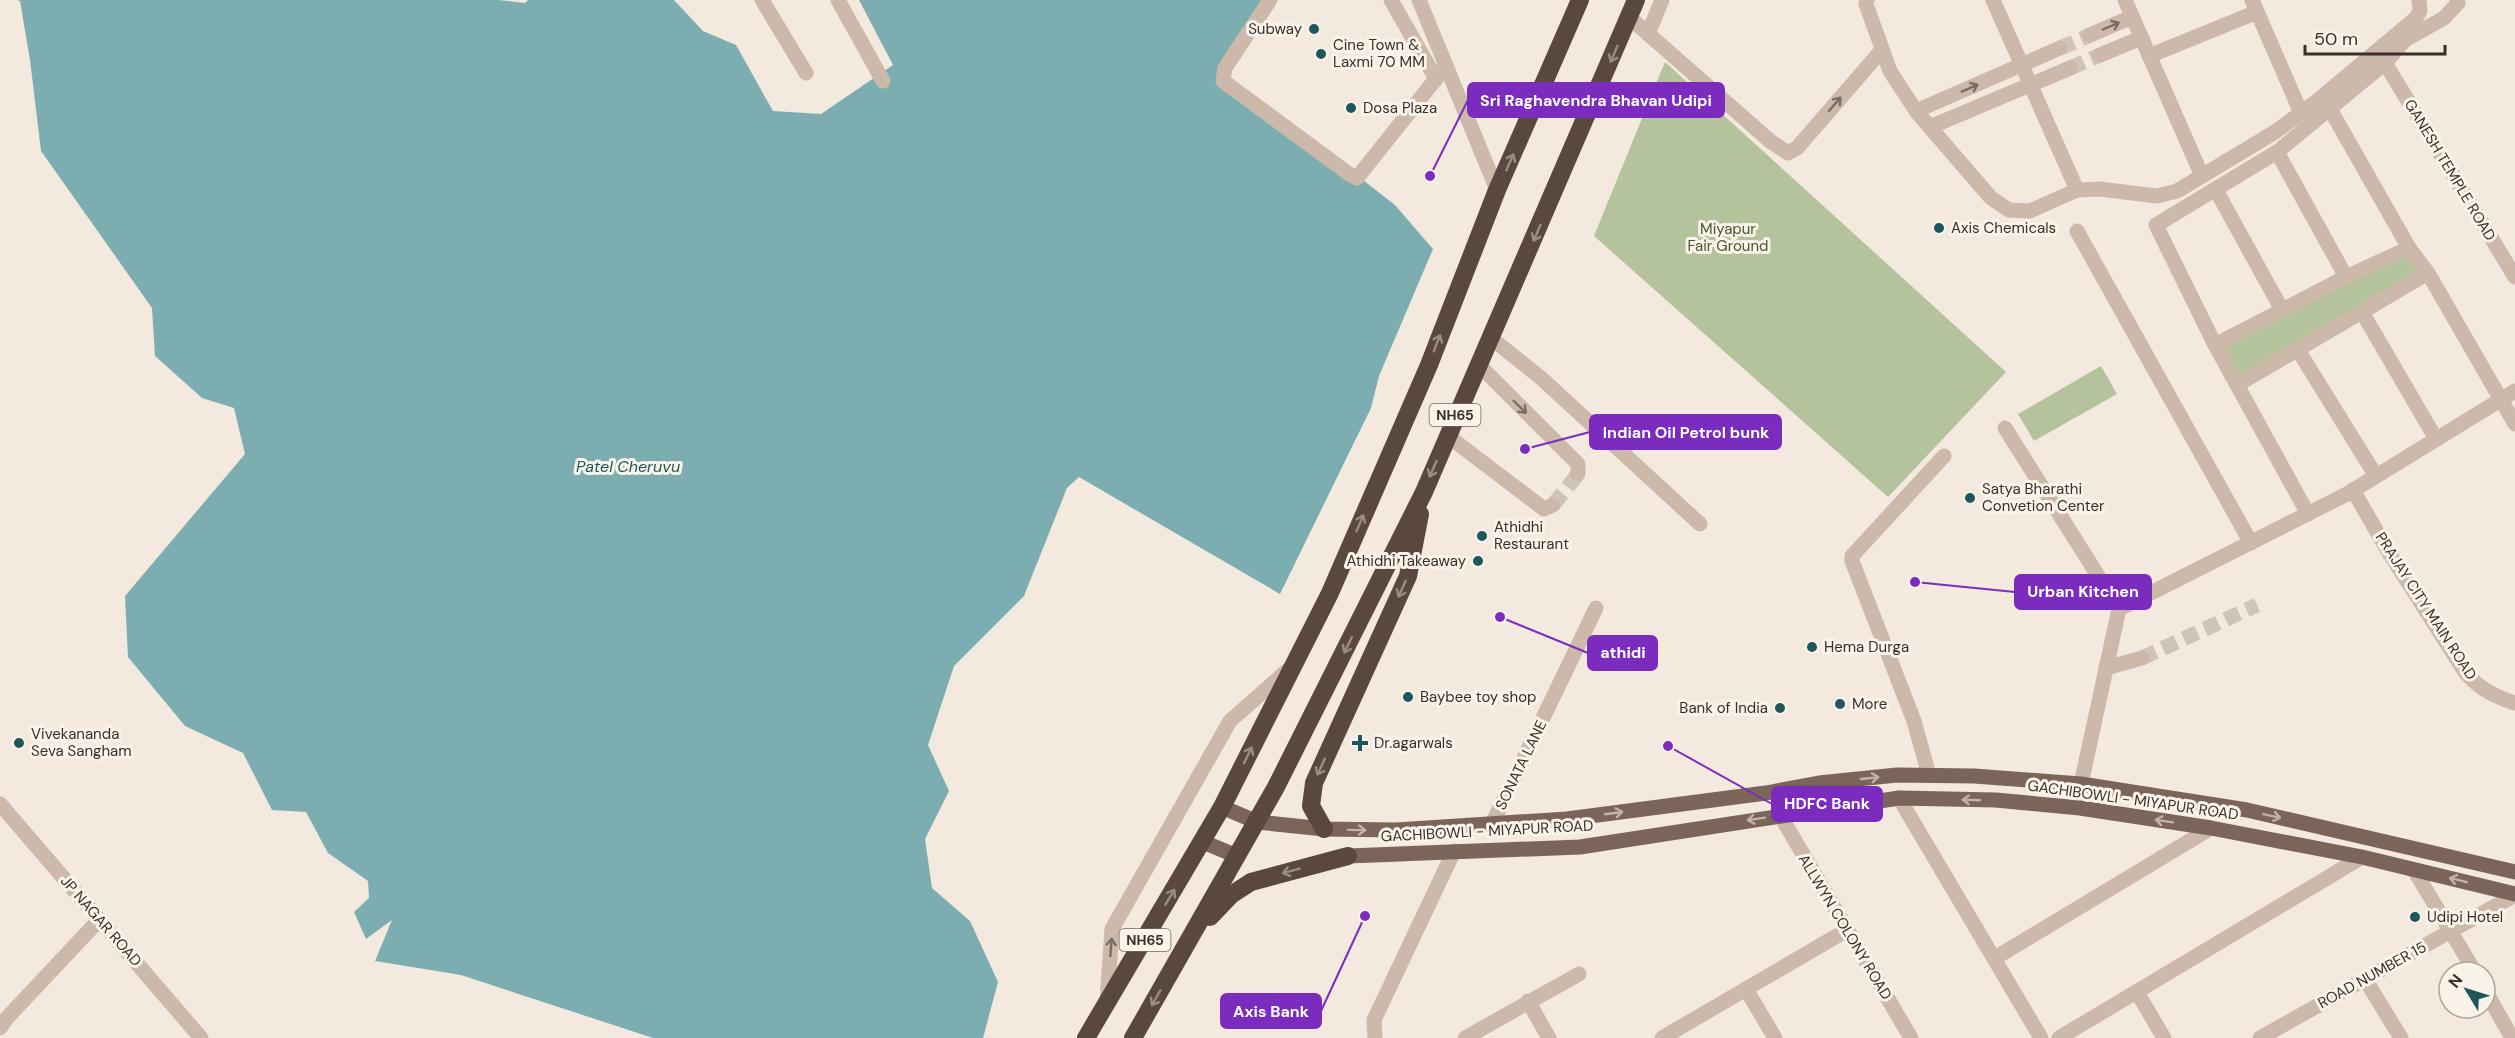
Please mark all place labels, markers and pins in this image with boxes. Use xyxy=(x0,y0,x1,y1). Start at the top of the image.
place label: Subway xyxy=(1248,19,1303,39)
marker: Subway xyxy=(1307,22,1321,36)
place label: Cine Town & Laxmi 70 MM xyxy=(1333,35,1425,72)
marker: Cine Town & Laxmi 70 MM xyxy=(1314,47,1328,61)
callout: Sri Raghavendra Bhavan Udipi xyxy=(1468,83,1724,117)
place label: Dosa Plaza xyxy=(1363,98,1437,118)
marker: Dosa Plaza xyxy=(1344,101,1358,115)
place label: Axis Chemicals xyxy=(1951,218,2056,238)
marker: Axis Chemicals xyxy=(1932,221,1946,235)
callout: Indian Oil Petrol bunk xyxy=(1590,415,1781,449)
place label: Satya Bharathi Convetion Center xyxy=(1982,479,2105,516)
marker: Satya Bharathi Convetion Center xyxy=(1963,491,1977,505)
place label: Athidhi Restaurant xyxy=(1494,517,1569,554)
marker: Athidhi Restaurant xyxy=(1475,529,1489,543)
place label: Athidhi Takeaway xyxy=(1346,551,1467,571)
marker: Athidhi Takeaway xyxy=(1471,554,1485,568)
callout: Urban Kitchen xyxy=(2015,575,2151,609)
callout: athidi xyxy=(1588,636,1657,670)
place label: Hema Durga xyxy=(1824,637,1909,657)
marker: Hema Durga xyxy=(1805,640,1819,654)
place label: Baybee toy shop xyxy=(1420,687,1536,707)
marker: Baybee toy shop xyxy=(1401,690,1415,704)
place label: More xyxy=(1852,694,1887,714)
marker: More xyxy=(1833,697,1847,711)
place label: Bank of India xyxy=(1679,698,1768,718)
marker: Bank of India xyxy=(1773,701,1787,715)
place label: Vivekananda Seva Sangham xyxy=(31,724,132,761)
place label: Dr.agarwals xyxy=(1374,733,1453,753)
marker: Dr.agarwals xyxy=(1351,734,1369,752)
marker: Vivekananda Seva Sangham xyxy=(12,736,26,750)
callout: HDFC Bank xyxy=(1772,787,1882,821)
place label: Udipi Hotel xyxy=(2427,907,2503,927)
marker: Udipi Hotel xyxy=(2408,910,2422,924)
callout: Axis Bank xyxy=(1221,994,1321,1028)

